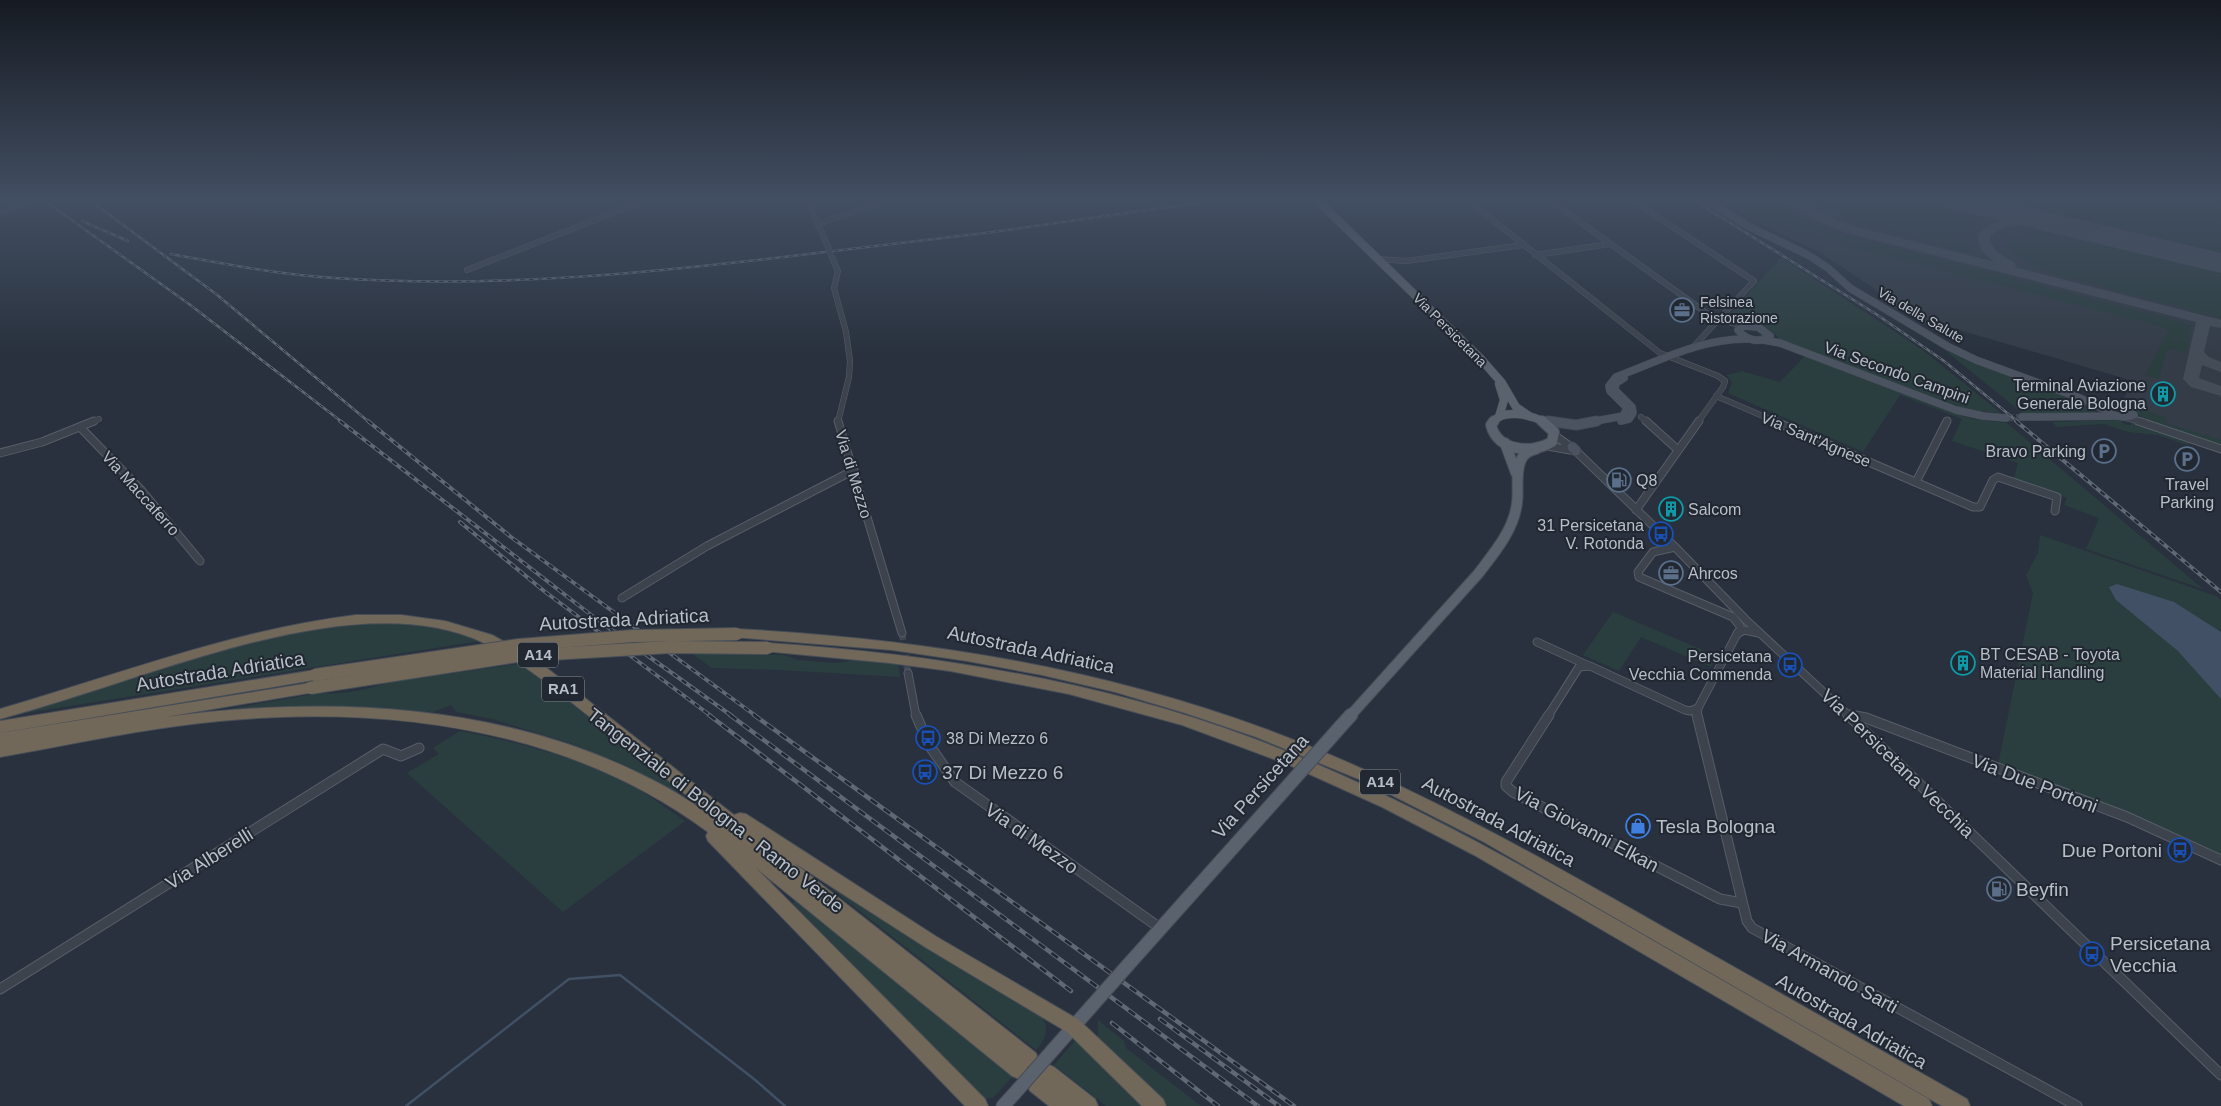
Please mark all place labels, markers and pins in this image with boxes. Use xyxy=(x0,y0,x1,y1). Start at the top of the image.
place label: Felsinea Ristorazione xyxy=(1700,294,1778,326)
office icon: Felsinea Ristorazione xyxy=(1669,297,1695,323)
place label: Terminal Aviazione Generale Bologna xyxy=(2013,377,2146,412)
building icon: Terminal Aviazione Generale Bologna xyxy=(2150,381,2176,407)
parking icon: Bravo Parking xyxy=(2091,438,2117,464)
place label: Bravo Parking xyxy=(1986,443,2086,460)
parking icon: Travel Parking xyxy=(2174,446,2200,472)
fuel station icon: Q8 xyxy=(1606,467,1632,493)
place label: Q8 xyxy=(1636,472,1657,489)
place label: Travel Parking xyxy=(2160,476,2214,511)
building icon: Salcom xyxy=(1658,496,1684,522)
place label: Salcom xyxy=(1688,501,1741,518)
place label: 31 Persicetana V. Rotonda xyxy=(1537,517,1644,552)
bus stop icon: 31 Persicetana V. Rotonda xyxy=(1648,521,1674,547)
office icon: Ahrcos xyxy=(1658,560,1684,586)
place label: Ahrcos xyxy=(1688,565,1738,582)
place label: BT CESAB - Toyota Material Handling xyxy=(1980,646,2120,681)
place label: Persicetana Vecchia Commenda xyxy=(1629,648,1772,683)
building icon: BT CESAB - Toyota Material Handling xyxy=(1950,650,1976,676)
bus stop icon: Persicetana Vecchia Commenda xyxy=(1777,652,1803,678)
bus stop icon: 38 Di Mezzo 6 xyxy=(915,725,941,751)
place label: 38 Di Mezzo 6 xyxy=(946,730,1048,747)
bus stop icon: 37 Di Mezzo 6 xyxy=(912,759,938,785)
place label: 37 Di Mezzo 6 xyxy=(942,762,1063,783)
shop icon: Tesla Bologna xyxy=(1625,813,1651,839)
place label: Tesla Bologna xyxy=(1656,816,1776,837)
bus stop icon: Due Portoni xyxy=(2167,837,2193,863)
place label: Due Portoni xyxy=(2062,840,2162,861)
fuel station icon: Beyfin xyxy=(1986,876,2012,902)
place label: Beyfin xyxy=(2016,879,2069,900)
place label: Persicetana Vecchia xyxy=(2110,933,2211,976)
bus stop icon: Persicetana Vecchia xyxy=(2079,941,2105,967)

